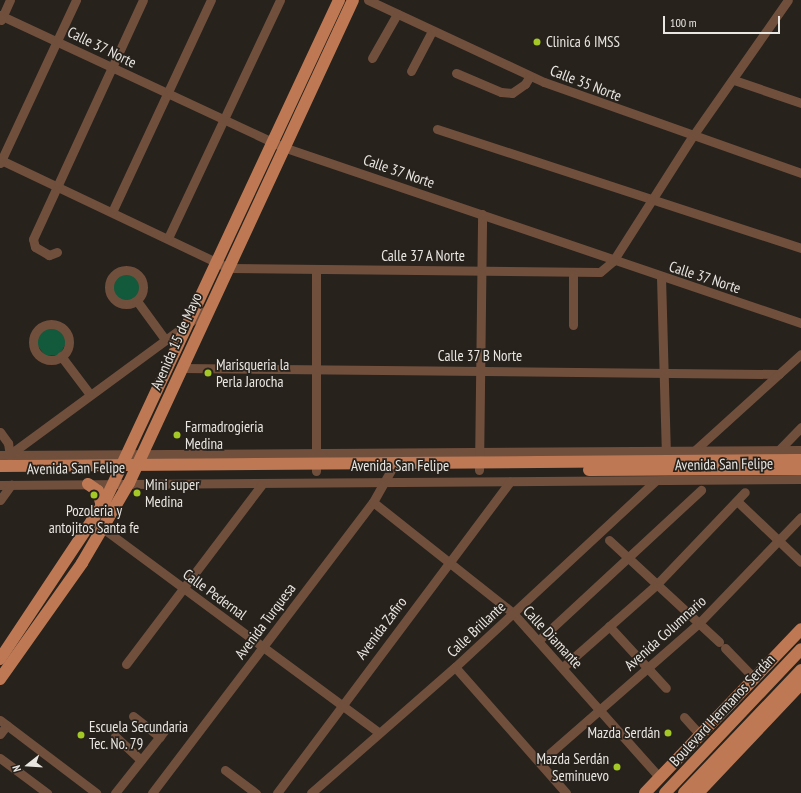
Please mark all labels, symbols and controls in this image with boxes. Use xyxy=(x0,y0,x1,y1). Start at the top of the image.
scale bar xyxy=(665,8,782,34)
text: 100 m xyxy=(670,15,697,30)
street label: Calle 37 Norte xyxy=(64,22,140,72)
place label: Clinica 6 IMSS xyxy=(546,33,620,51)
marker: Clinica 6 IMSS xyxy=(531,36,543,48)
street label: Calle 35 Norte xyxy=(548,61,624,105)
street label: Calle 37 Norte xyxy=(361,150,437,192)
street label: Calle 37 A Norte xyxy=(380,247,466,265)
street label: Calle 37 Norte xyxy=(667,257,743,297)
street label: Avenida 15 de Mayo xyxy=(147,290,205,392)
street label: Calle 37 B Norte xyxy=(437,347,523,365)
place label: Marisqueria la Perla Jarocha xyxy=(216,355,289,390)
marker: Marisqueria la Perla Jarocha xyxy=(203,368,213,378)
place label: Farmadrogieria Medina xyxy=(185,417,263,452)
marker: Farmadrogieria Medina xyxy=(172,430,182,440)
street label: Avenida San Felipe xyxy=(675,454,773,474)
street label: Avenida San Felipe xyxy=(351,457,449,475)
street label: Avenida San Felipe xyxy=(27,458,125,478)
place label: Mini super Medina xyxy=(145,475,199,510)
marker: Mini super Medina xyxy=(132,488,142,498)
marker: Pozoleria y antojitos Santa fe xyxy=(89,490,99,500)
place label: Pozoleria y antojitos Santa fe xyxy=(49,501,139,536)
street label: Calle Pedernal xyxy=(180,565,250,623)
street label: Avenida Turquesa xyxy=(231,579,299,663)
street label: Avenida Columnario xyxy=(621,592,709,674)
street label: Avenida Zafiro xyxy=(352,593,410,663)
street label: Calle Brillante xyxy=(443,597,509,661)
street label: Calle Diamante xyxy=(520,602,586,672)
street label: Boulevard Hermanos Serdán xyxy=(666,650,778,770)
place label: Escuela Secundaria Tec. No. 79 xyxy=(89,717,188,752)
place label: Mazda Serdán xyxy=(588,724,660,742)
marker: Mazda Serdán xyxy=(663,728,673,738)
marker: Escuela Secundaria Tec. No. 79 xyxy=(76,730,86,740)
north arrow xyxy=(8,745,48,785)
place label: Mazda Serdán Seminuevo xyxy=(537,749,609,784)
marker: Mazda Serdán Seminuevo xyxy=(612,762,622,772)
text: N xyxy=(9,764,24,773)

